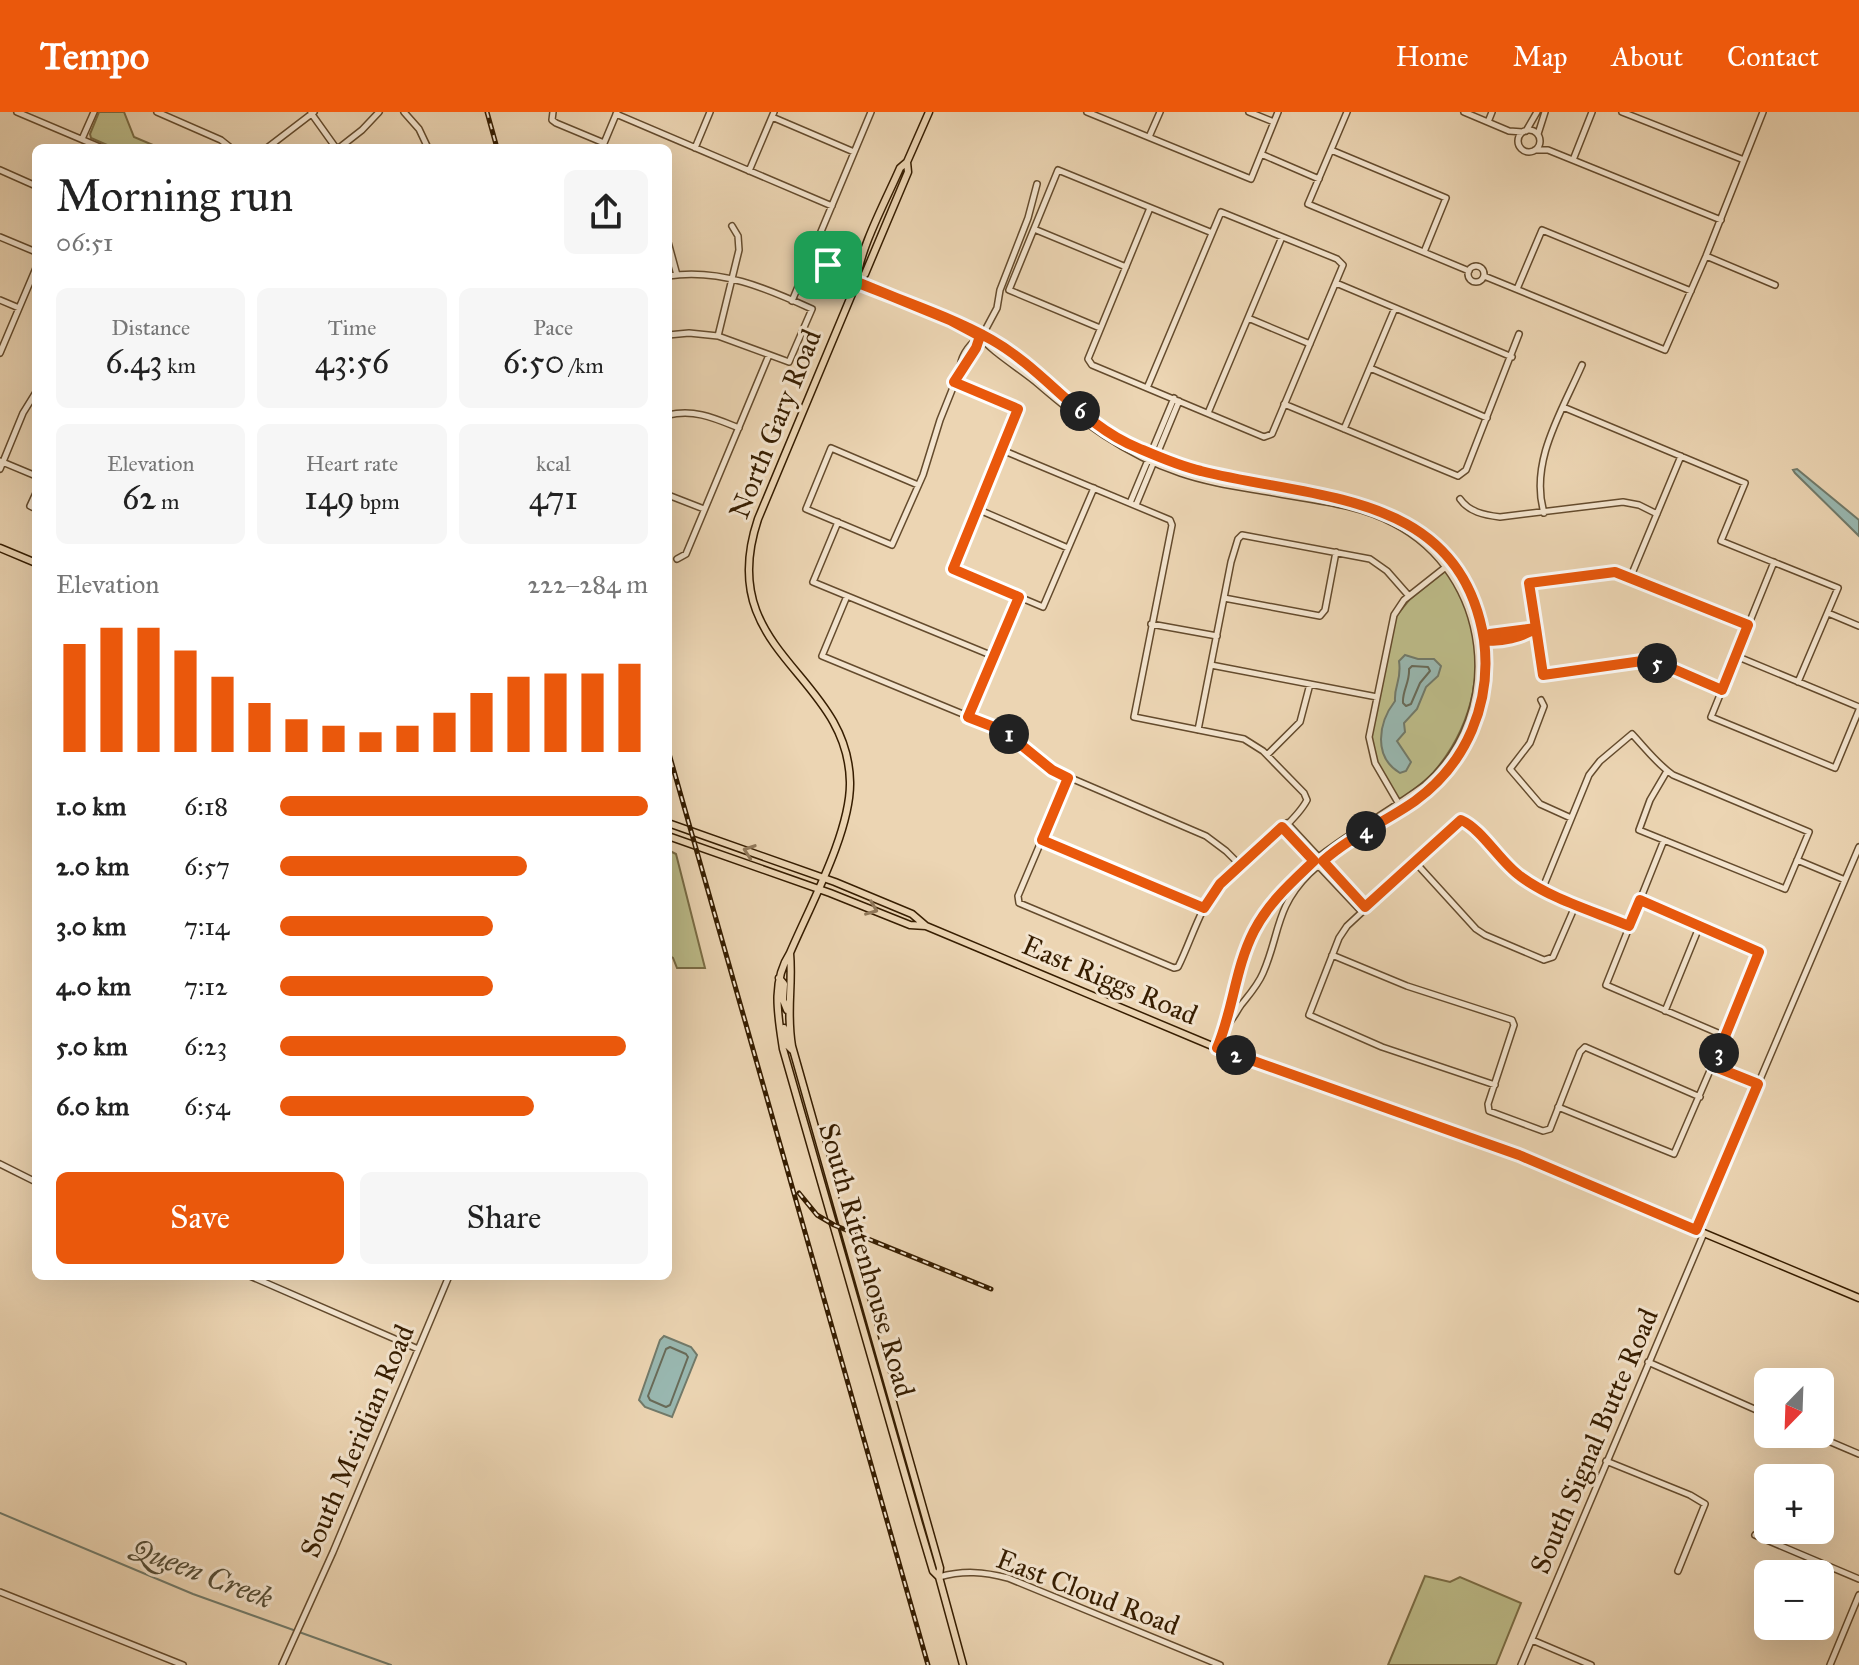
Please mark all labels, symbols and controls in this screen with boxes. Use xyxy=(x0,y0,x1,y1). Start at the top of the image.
text: Tempo xyxy=(40,33,149,79)
text: Home xyxy=(1396,39,1469,74)
text: Map xyxy=(1513,39,1567,74)
text: About xyxy=(1611,39,1683,74)
text: Contact xyxy=(1727,39,1819,74)
text: Morning run xyxy=(56,169,293,223)
button: share xyxy=(564,170,648,254)
text: 06:51 xyxy=(56,226,113,258)
pin xyxy=(794,231,862,299)
icon: arrive xyxy=(806,243,850,287)
text: Distance xyxy=(111,314,190,341)
text: Time xyxy=(328,314,376,341)
text: Pace xyxy=(533,314,573,341)
street label: North Gary Road xyxy=(721,324,829,524)
text: 6.43 xyxy=(105,341,163,382)
text: 43:56 xyxy=(315,341,389,382)
text: 6:50 xyxy=(503,341,564,382)
text: km xyxy=(163,352,196,379)
text: /km xyxy=(564,352,604,379)
pin: 6 xyxy=(1060,391,1100,431)
text: 6 xyxy=(1074,397,1086,424)
text: Elevation xyxy=(107,450,194,477)
text: Heart rate xyxy=(306,450,398,477)
text: kcal xyxy=(536,450,571,477)
text: 62 xyxy=(122,477,156,518)
text: 149 xyxy=(304,477,355,518)
text: 471 xyxy=(529,477,578,518)
text: m xyxy=(156,488,179,515)
text: bpm xyxy=(355,488,400,515)
text: Elevation xyxy=(56,568,159,600)
text: 222–284 m xyxy=(528,568,648,600)
pin: 5 xyxy=(1637,643,1677,683)
text: 5 xyxy=(1652,649,1662,676)
pin: 1 xyxy=(989,714,1029,754)
text: 1 xyxy=(1005,720,1013,747)
text: 1.0 km xyxy=(56,790,126,822)
text: 6:18 xyxy=(184,790,228,822)
pin: 4 xyxy=(1346,811,1386,851)
text: 4 xyxy=(1360,817,1372,844)
one-way arrow xyxy=(743,845,757,861)
text: 2.0 km xyxy=(56,850,129,882)
text: 6:57 xyxy=(184,850,230,882)
one-way arrow xyxy=(864,899,878,916)
text: 3.0 km xyxy=(56,910,126,942)
text: 7:14 xyxy=(184,910,229,942)
street label: East Riggs Road xyxy=(1017,927,1203,1033)
text: 4.0 km xyxy=(56,970,131,1002)
text: 7:12 xyxy=(184,970,228,1002)
text: 5.0 km xyxy=(56,1030,128,1062)
text: 6:23 xyxy=(184,1030,227,1062)
pin: 3 xyxy=(1699,1033,1739,1073)
pin: 2 xyxy=(1216,1035,1256,1075)
text: 3 xyxy=(1715,1039,1723,1066)
text: 2 xyxy=(1231,1041,1241,1068)
text: 6.0 km xyxy=(56,1090,129,1122)
text: 6:54 xyxy=(184,1090,230,1122)
street label: South Rittenhouse Road xyxy=(811,1119,923,1401)
button: Save xyxy=(56,1172,344,1264)
button: Share xyxy=(360,1172,648,1264)
street label: South Signal Butte Road xyxy=(1522,1303,1666,1579)
street label: South Meridian Road xyxy=(292,1319,422,1563)
north arrow xyxy=(1754,1368,1834,1448)
map controls xyxy=(1754,1368,1834,1640)
button: + xyxy=(1754,1464,1834,1544)
water label: Queen Creek xyxy=(124,1529,278,1616)
street label: East Cloud Road xyxy=(991,1541,1185,1643)
button: − xyxy=(1754,1560,1834,1640)

